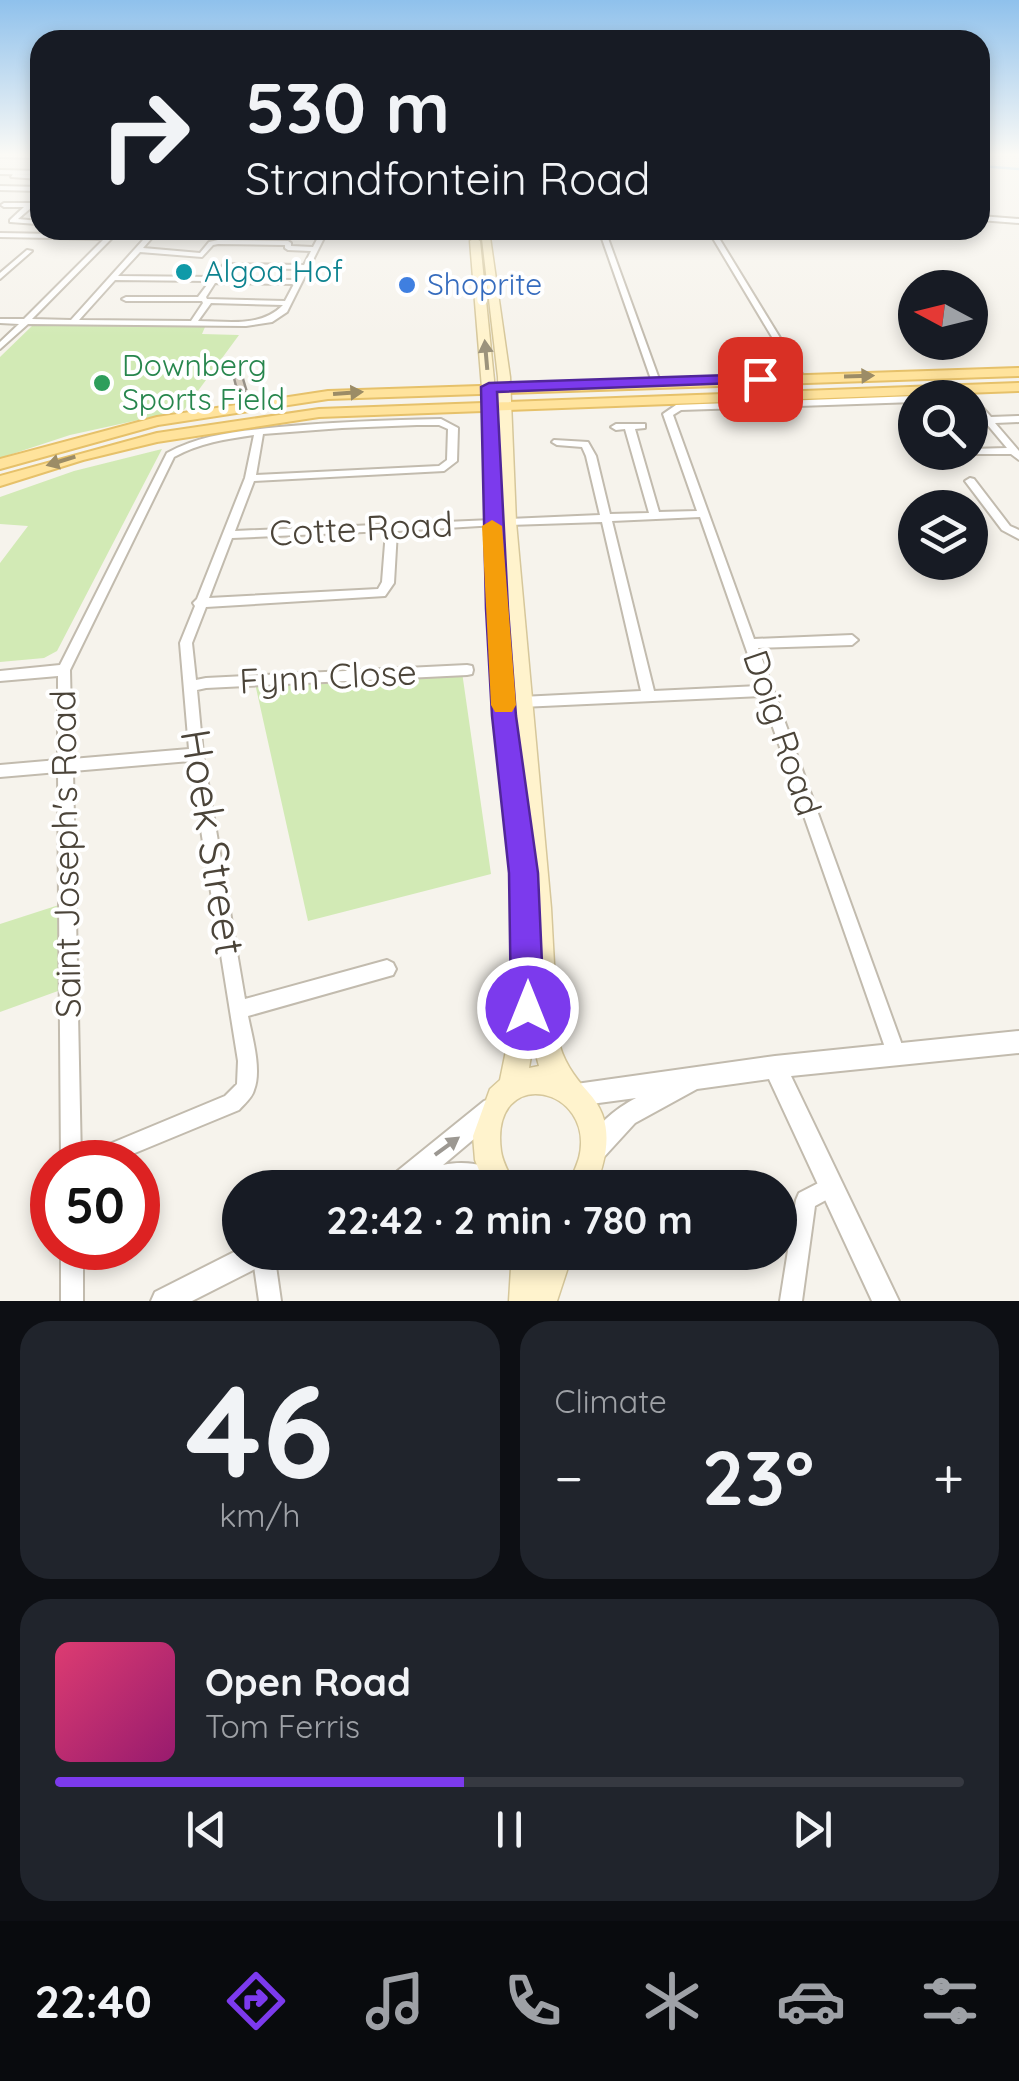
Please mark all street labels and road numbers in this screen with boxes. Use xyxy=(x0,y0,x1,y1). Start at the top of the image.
street label: Cotte Road xyxy=(268,501,454,555)
street label: Doig Road xyxy=(734,644,832,821)
street label: Fynn Close xyxy=(238,649,418,703)
street label: Saint Joseph's Road xyxy=(40,690,90,1018)
street label: Hoek Street xyxy=(169,725,258,959)

